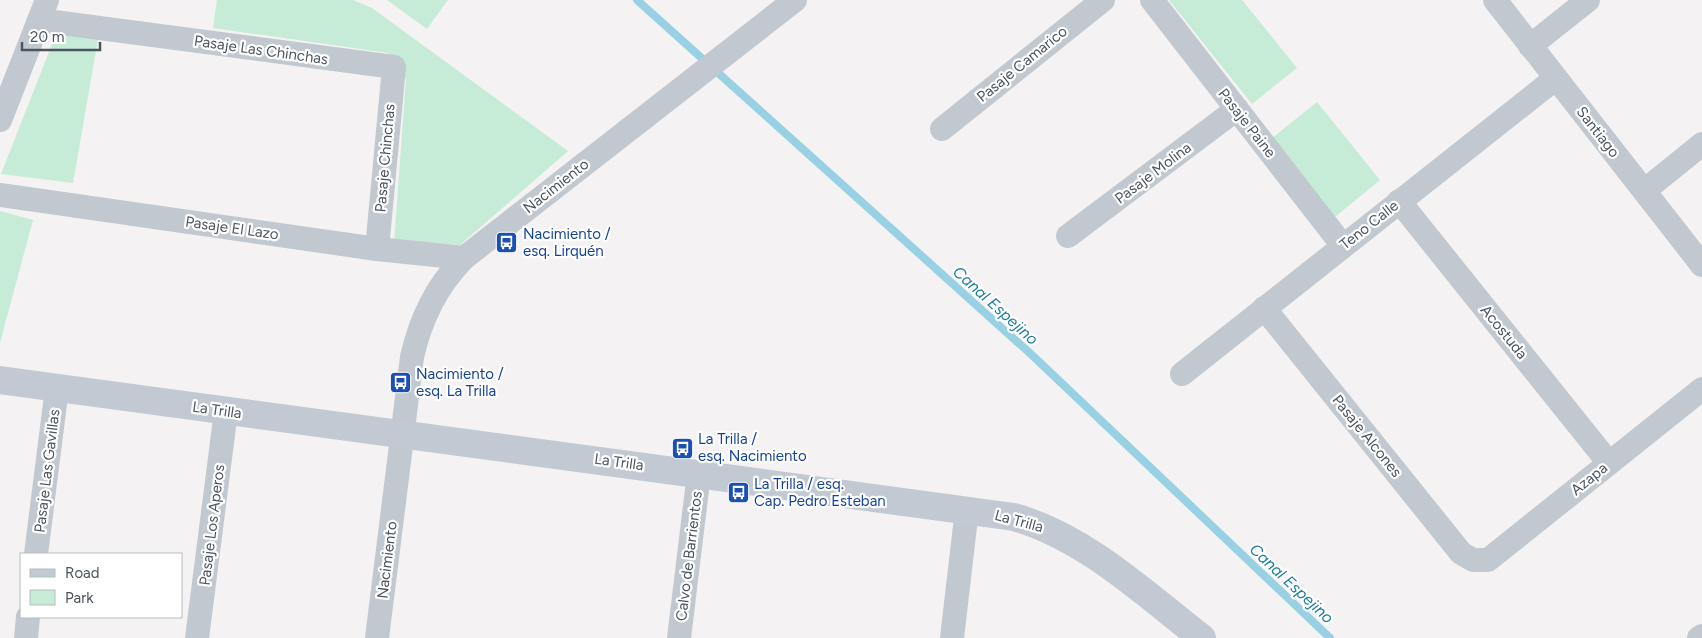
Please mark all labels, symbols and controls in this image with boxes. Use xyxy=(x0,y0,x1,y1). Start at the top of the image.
scale bar xyxy=(22,20,100,52)
street label: Pasaje Camarico xyxy=(973,22,1071,106)
text: 20 m xyxy=(30,28,64,46)
street label: Pasaje Las Chinchas xyxy=(193,32,329,68)
street label: Pasaje Paine xyxy=(1214,85,1280,161)
street label: Pasaje Chinchas xyxy=(371,103,399,213)
street label: Santiago xyxy=(1573,103,1624,161)
street label: Pasaje Molina xyxy=(1111,138,1195,208)
street label: Nacimiento xyxy=(520,155,593,217)
street label: Teno Calle xyxy=(1336,196,1402,254)
street label: Pasaje El Lazo xyxy=(184,213,280,244)
place label: Nacimiento / esq. Lirquén xyxy=(523,225,611,260)
bus stop icon: Nacimiento / esq. Lirquén xyxy=(495,231,519,255)
water label: Canal Espejino xyxy=(949,262,1042,349)
street label: Acostuda xyxy=(1477,301,1531,363)
place label: Nacimiento / esq. La Trilla xyxy=(416,365,504,400)
bus stop icon: Nacimiento / esq. La Trilla xyxy=(388,371,412,395)
street label: Pasaje Alcones xyxy=(1328,391,1406,481)
street label: La Trilla xyxy=(191,398,243,422)
street label: Pasaje Las Gavillas xyxy=(30,408,64,534)
place label: La Trilla / esq. Nacimiento xyxy=(698,430,807,465)
bus stop icon: La Trilla / esq. Nacimiento xyxy=(670,436,694,460)
street label: La Trilla xyxy=(593,450,645,474)
street label: Azapa xyxy=(1567,459,1611,499)
street label: Pasaje Los Aperos xyxy=(196,463,228,587)
place label: La Trilla / esq. Cap. Pedro Esteban xyxy=(754,475,886,510)
bus stop icon: La Trilla / esq. Cap. Pedro Esteban xyxy=(726,481,750,505)
street label: Calvo de Barrientos xyxy=(672,490,706,622)
street label: La Trilla xyxy=(993,506,1045,536)
street label: Nacimiento xyxy=(373,520,401,600)
water label: Canal Espejino xyxy=(1246,540,1338,627)
legend xyxy=(20,553,182,618)
text: Road xyxy=(65,564,100,582)
text: Park xyxy=(65,589,94,607)

